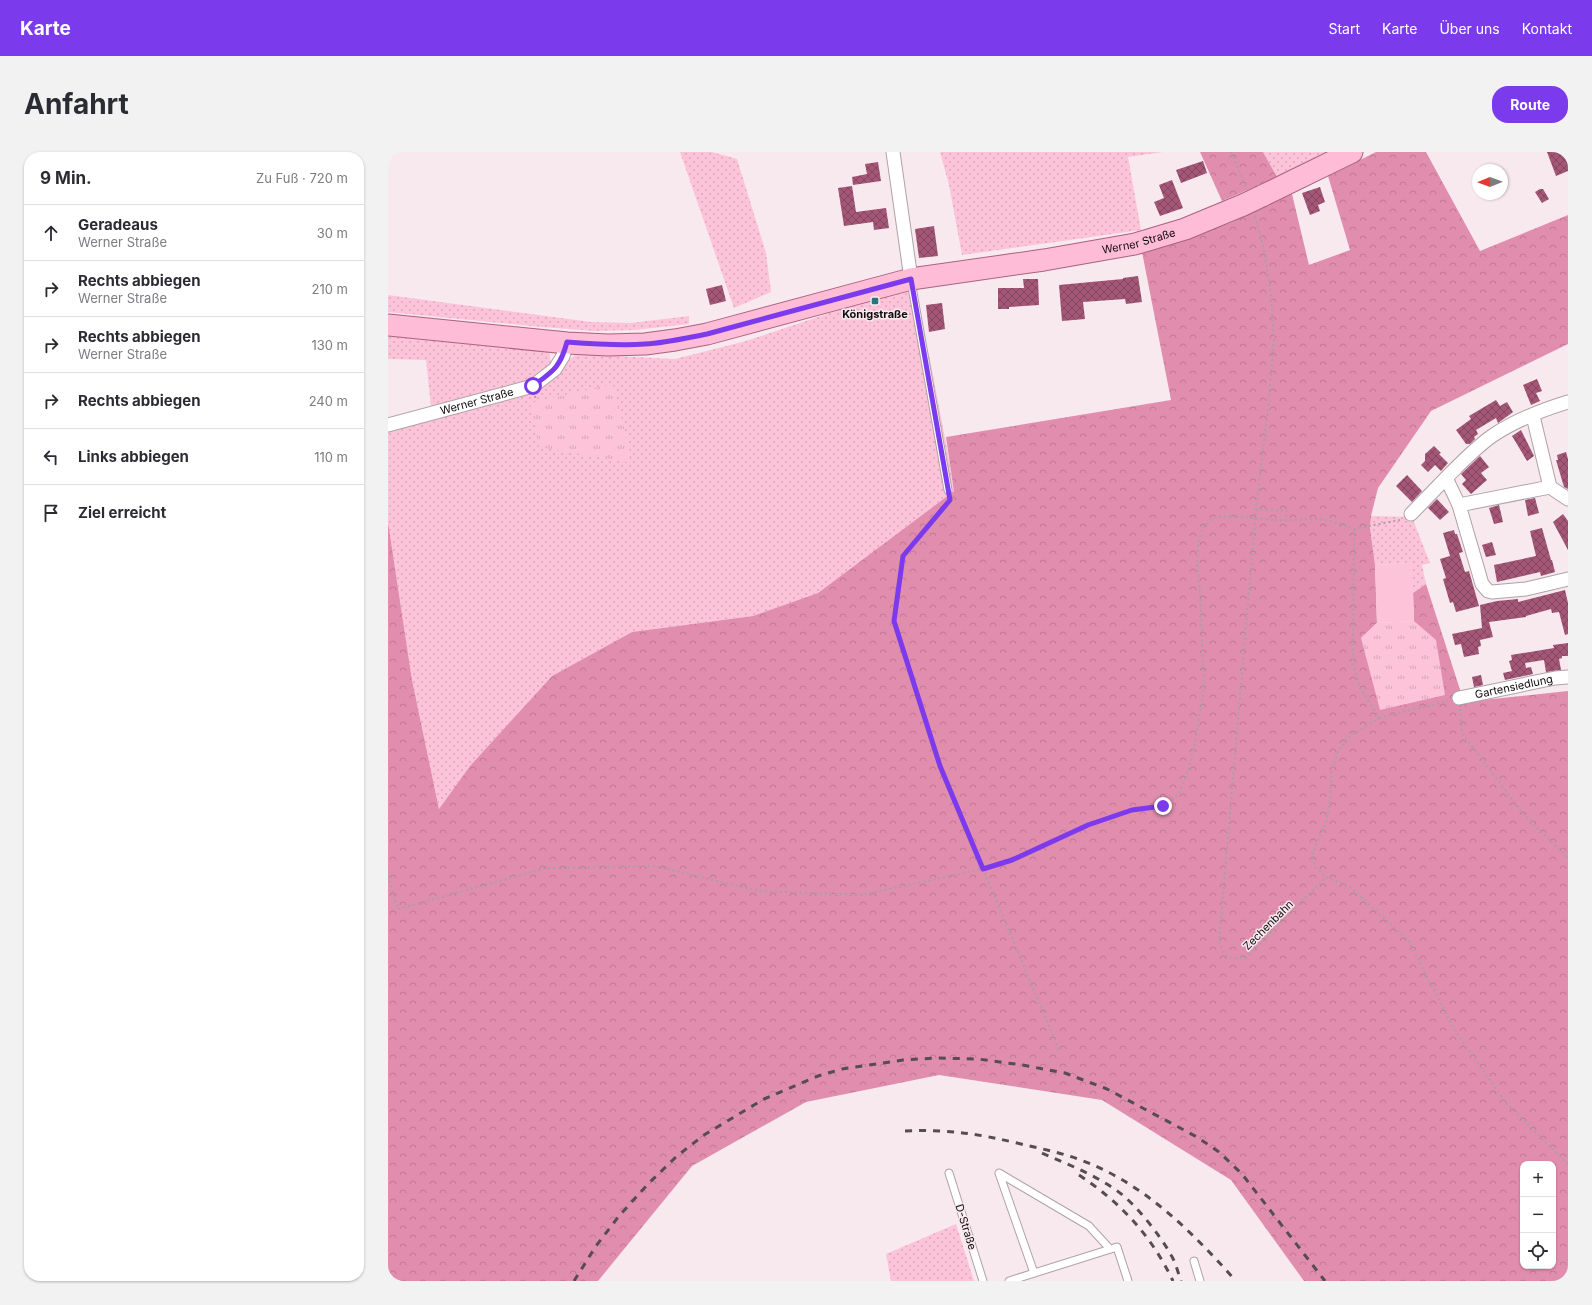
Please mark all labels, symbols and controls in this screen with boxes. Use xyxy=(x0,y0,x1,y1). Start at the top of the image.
text: Karte xyxy=(20,17,71,40)
text: Start xyxy=(1328,20,1360,37)
text: Karte xyxy=(1382,20,1417,37)
text: Über uns xyxy=(1439,20,1500,37)
text: Kontakt xyxy=(1522,20,1572,37)
button: Route xyxy=(1492,86,1568,123)
text: Anfahrt xyxy=(24,87,129,121)
north arrow xyxy=(1472,164,1508,200)
text: 9 Min. xyxy=(40,168,92,188)
text: Zu Fuß · 720 m xyxy=(256,170,348,186)
text: Geradeaus xyxy=(78,215,158,234)
icon: ahead xyxy=(40,222,62,244)
text: 30 m xyxy=(317,225,348,241)
street label: Werner Straße xyxy=(1101,225,1177,257)
text: Werner Straße xyxy=(78,234,167,250)
text: Rechts abbiegen xyxy=(78,271,200,290)
icon: right xyxy=(40,278,62,300)
text: 210 m xyxy=(312,281,348,297)
text: Werner Straße xyxy=(78,290,167,306)
marker: Königstraße xyxy=(870,296,880,306)
place label: Königstraße xyxy=(842,307,908,321)
text: Rechts abbiegen xyxy=(78,327,200,346)
icon: right xyxy=(40,334,62,356)
text: 130 m xyxy=(311,337,348,353)
text: Werner Straße xyxy=(78,346,167,362)
route start xyxy=(524,377,542,395)
street label: Werner Straße xyxy=(439,385,515,418)
icon: right xyxy=(40,390,62,412)
text: Rechts abbiegen xyxy=(78,391,200,410)
text: 240 m xyxy=(309,393,348,409)
icon: left xyxy=(40,446,62,468)
text: Links abbiegen xyxy=(78,447,189,466)
text: 110 m xyxy=(314,449,348,465)
icon: arrive xyxy=(40,502,62,524)
text: Ziel erreicht xyxy=(78,503,166,522)
street label: Gartensiedlung xyxy=(1474,672,1554,702)
route end xyxy=(1154,797,1172,815)
street label: Zechenbahn xyxy=(1240,897,1296,953)
map controls xyxy=(1520,1161,1556,1269)
button: + xyxy=(1520,1161,1556,1197)
button: − xyxy=(1520,1197,1556,1233)
street label: D-Straße xyxy=(952,1202,980,1252)
button: locate xyxy=(1520,1233,1556,1269)

